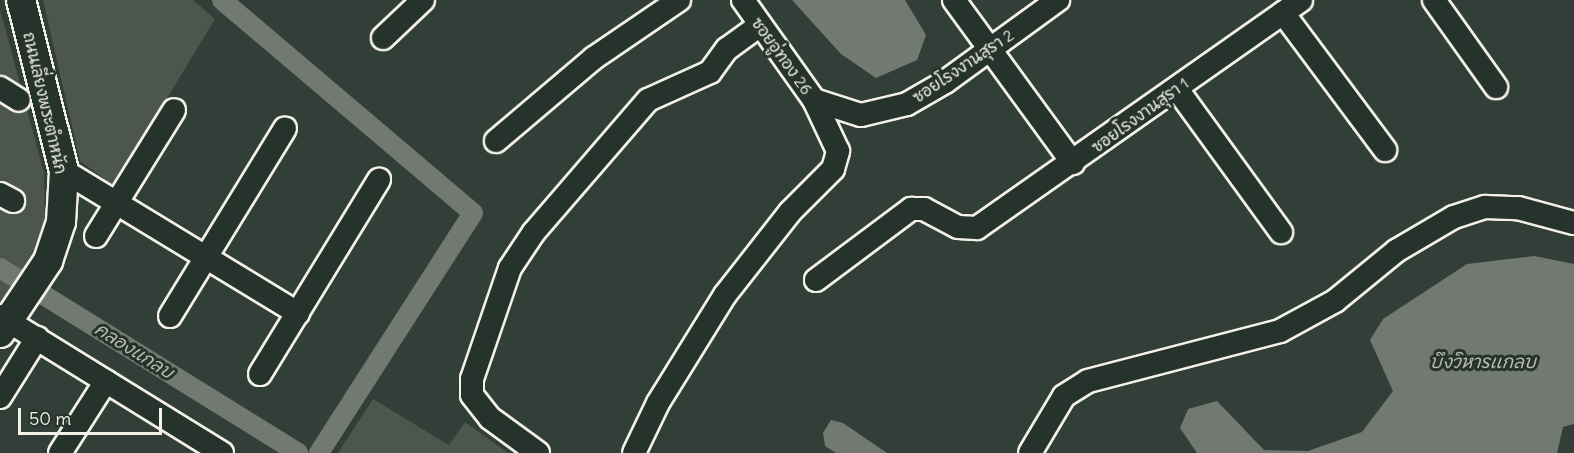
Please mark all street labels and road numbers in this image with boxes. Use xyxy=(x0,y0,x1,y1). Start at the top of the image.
street label: ซอยอู่ทอง 26 xyxy=(748,14,816,98)
street label: ซอยโรงงานสุรา 2 xyxy=(909,25,1017,107)
street label: ถนนเลี่ยงพระตำหนัก xyxy=(19,30,71,176)
street label: ซอยโรงงานสุรา 1 xyxy=(1088,73,1192,157)

